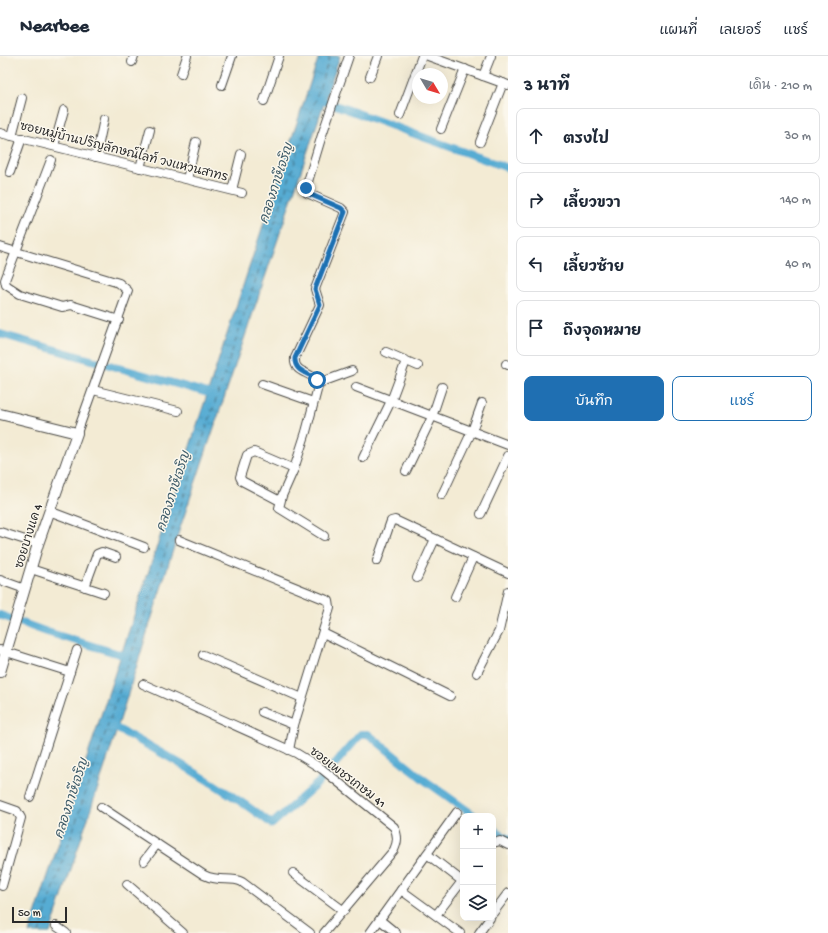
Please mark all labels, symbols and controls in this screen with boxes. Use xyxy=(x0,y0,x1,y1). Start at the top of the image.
text: Nearbee xyxy=(20,16,89,39)
text: แผนที่ xyxy=(659,23,697,40)
text: เลเยอร์ xyxy=(719,23,761,40)
text: แชร์ xyxy=(783,23,808,40)
north arrow xyxy=(412,68,448,104)
text: 3 นาที xyxy=(524,77,570,97)
text: เดิน · 210 m xyxy=(749,79,812,94)
street label: ซอยหมู่บ้านปริญลักษณ์ไลท์ วงแหวนสาทร xyxy=(18,117,230,186)
icon: ahead xyxy=(525,125,547,147)
text: 30 m xyxy=(785,129,811,144)
text: ตรงไป xyxy=(563,131,609,149)
water label: คลองภาษีเจริญ xyxy=(254,140,298,226)
route end xyxy=(297,179,315,197)
icon: right xyxy=(525,189,547,211)
text: 140 m xyxy=(780,193,811,208)
text: เลี้ยวขวา xyxy=(563,195,621,213)
icon: left xyxy=(525,253,547,275)
text: 40 m xyxy=(785,257,811,272)
text: เลี้ยวซ้าย xyxy=(563,259,624,277)
icon: arrive xyxy=(525,317,547,339)
text: ถึงจุดหมาย xyxy=(563,323,641,341)
route start xyxy=(308,371,326,389)
button: บันทึก xyxy=(524,376,664,421)
button: แชร์ xyxy=(672,376,812,421)
water label: คลองภาษีเจริญ xyxy=(151,448,195,534)
street label: ซอยบางแค 4 xyxy=(13,502,46,571)
street label: ซอยเพชรเกษม 41 xyxy=(306,745,388,812)
water label: คลองภาษีเจริญ xyxy=(49,755,93,841)
map controls xyxy=(460,813,496,921)
button: + xyxy=(460,813,496,849)
button: − xyxy=(460,849,496,885)
button: layers xyxy=(460,885,496,921)
scale bar xyxy=(12,905,67,924)
text: 50 m xyxy=(18,908,40,920)

